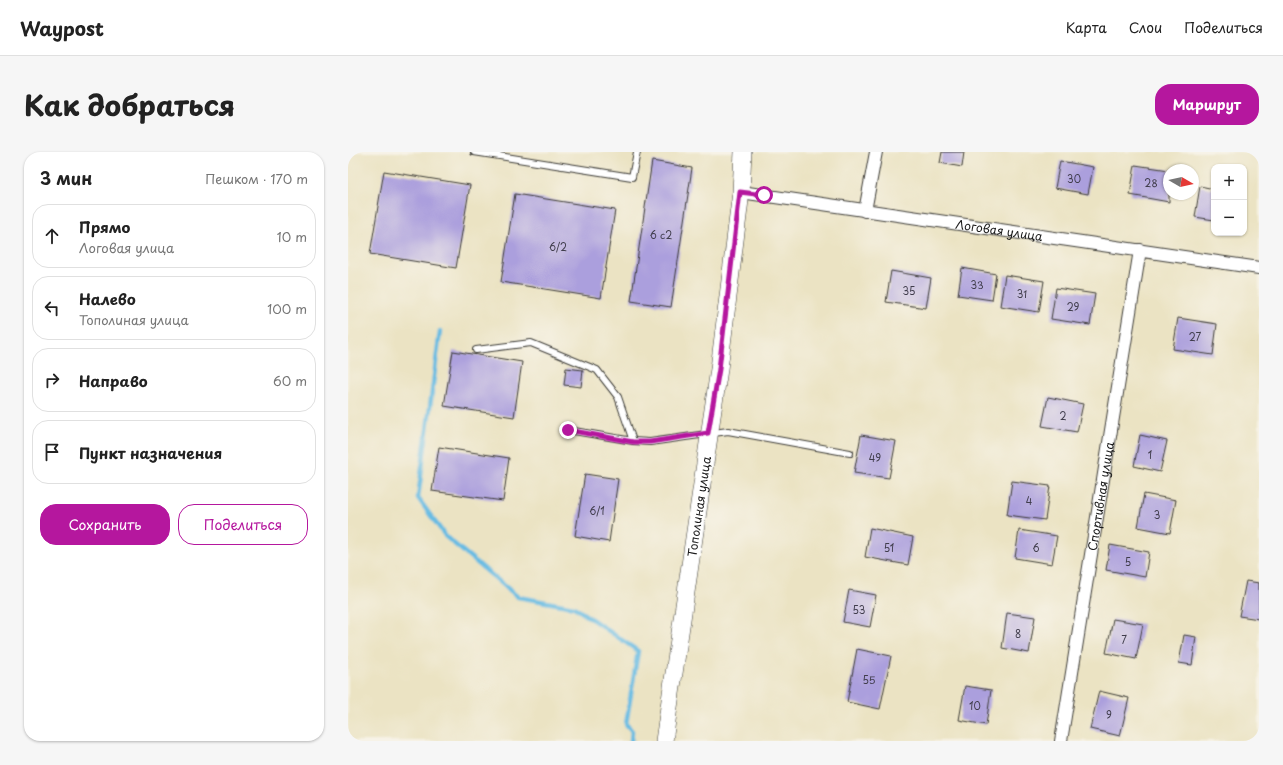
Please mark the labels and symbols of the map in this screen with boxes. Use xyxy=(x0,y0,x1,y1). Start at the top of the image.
north arrow xyxy=(1163,164,1199,200)
house number: 30 xyxy=(1067,171,1081,186)
house number: 28 xyxy=(1144,175,1158,190)
route start xyxy=(755,186,773,204)
street label: Логовая улица xyxy=(954,215,1044,245)
house number: 6 с2 xyxy=(650,227,672,242)
house number: 6/2 xyxy=(549,239,567,254)
house number: 33 xyxy=(970,277,984,292)
house number: 35 xyxy=(903,283,915,298)
house number: 31 xyxy=(1017,286,1027,301)
house number: 29 xyxy=(1067,299,1080,314)
house number: 27 xyxy=(1189,329,1202,344)
house number: 2 xyxy=(1059,408,1067,423)
route end xyxy=(559,421,577,439)
street label: Спортивная улица xyxy=(1083,440,1118,552)
house number: 1 xyxy=(1148,447,1152,462)
house number: 49 xyxy=(869,450,881,465)
street label: Тополиная улица xyxy=(682,455,715,558)
house number: 4 xyxy=(1026,493,1033,508)
house number: 6/1 xyxy=(589,503,605,518)
house number: 3 xyxy=(1154,507,1160,522)
house number: 51 xyxy=(884,540,894,555)
house number: 6 xyxy=(1032,540,1040,555)
house number: 5 xyxy=(1125,554,1131,569)
house number: 53 xyxy=(853,602,865,617)
house number: 8 xyxy=(1015,626,1021,641)
house number: 7 xyxy=(1121,632,1127,647)
house number: 55 xyxy=(863,672,876,687)
house number: 10 xyxy=(969,698,981,713)
house number: 9 xyxy=(1106,707,1112,722)

